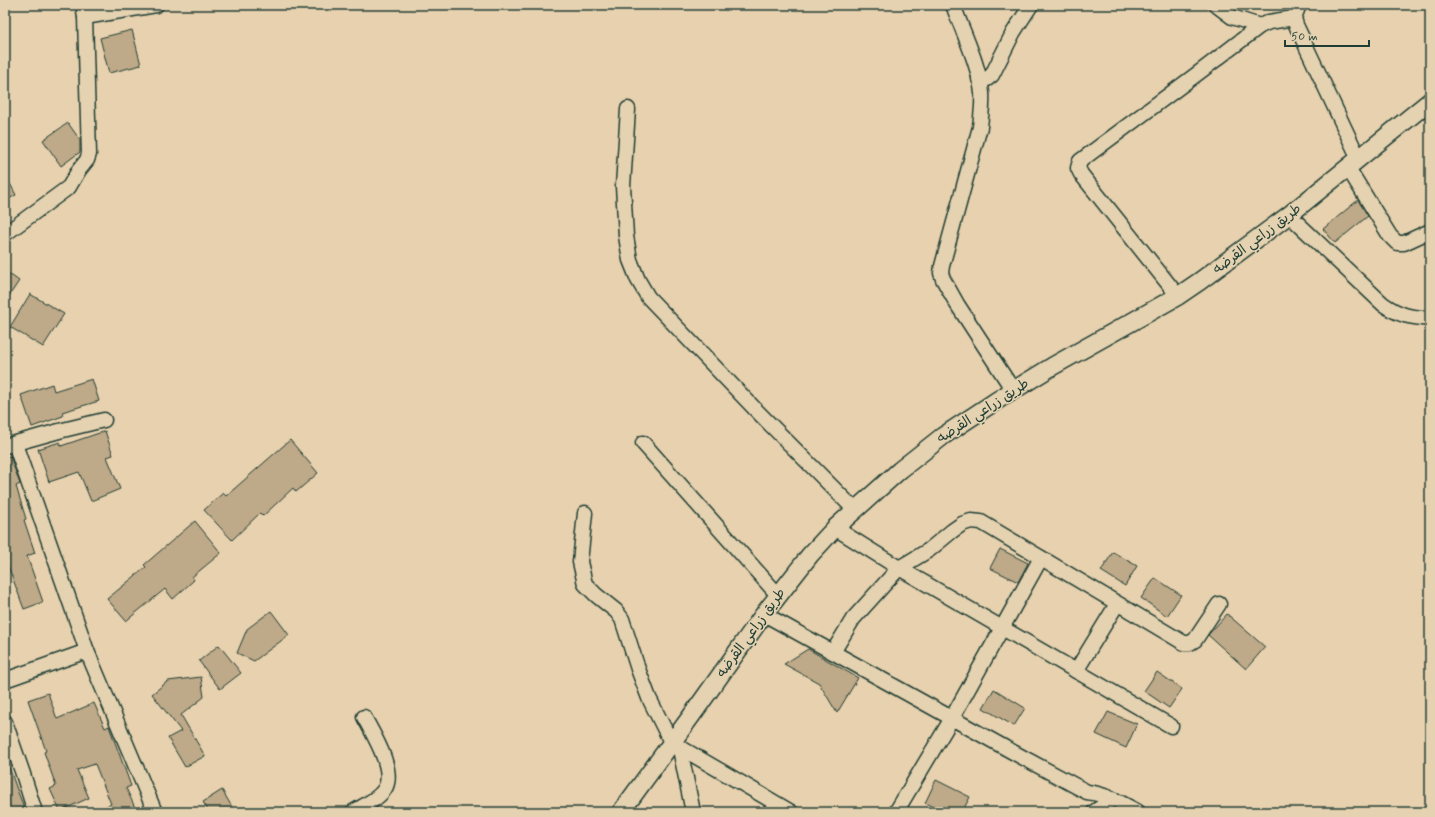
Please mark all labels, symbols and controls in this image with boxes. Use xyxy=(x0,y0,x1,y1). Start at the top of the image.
scale bar xyxy=(1285,22,1369,48)
text: 50 m xyxy=(1291,29,1318,45)
street label: طريق زراعي القرضه xyxy=(1209,200,1307,281)
street label: طريق زراعي القرضه xyxy=(933,374,1034,450)
street label: طريق زراعي القرضه xyxy=(712,585,792,683)

